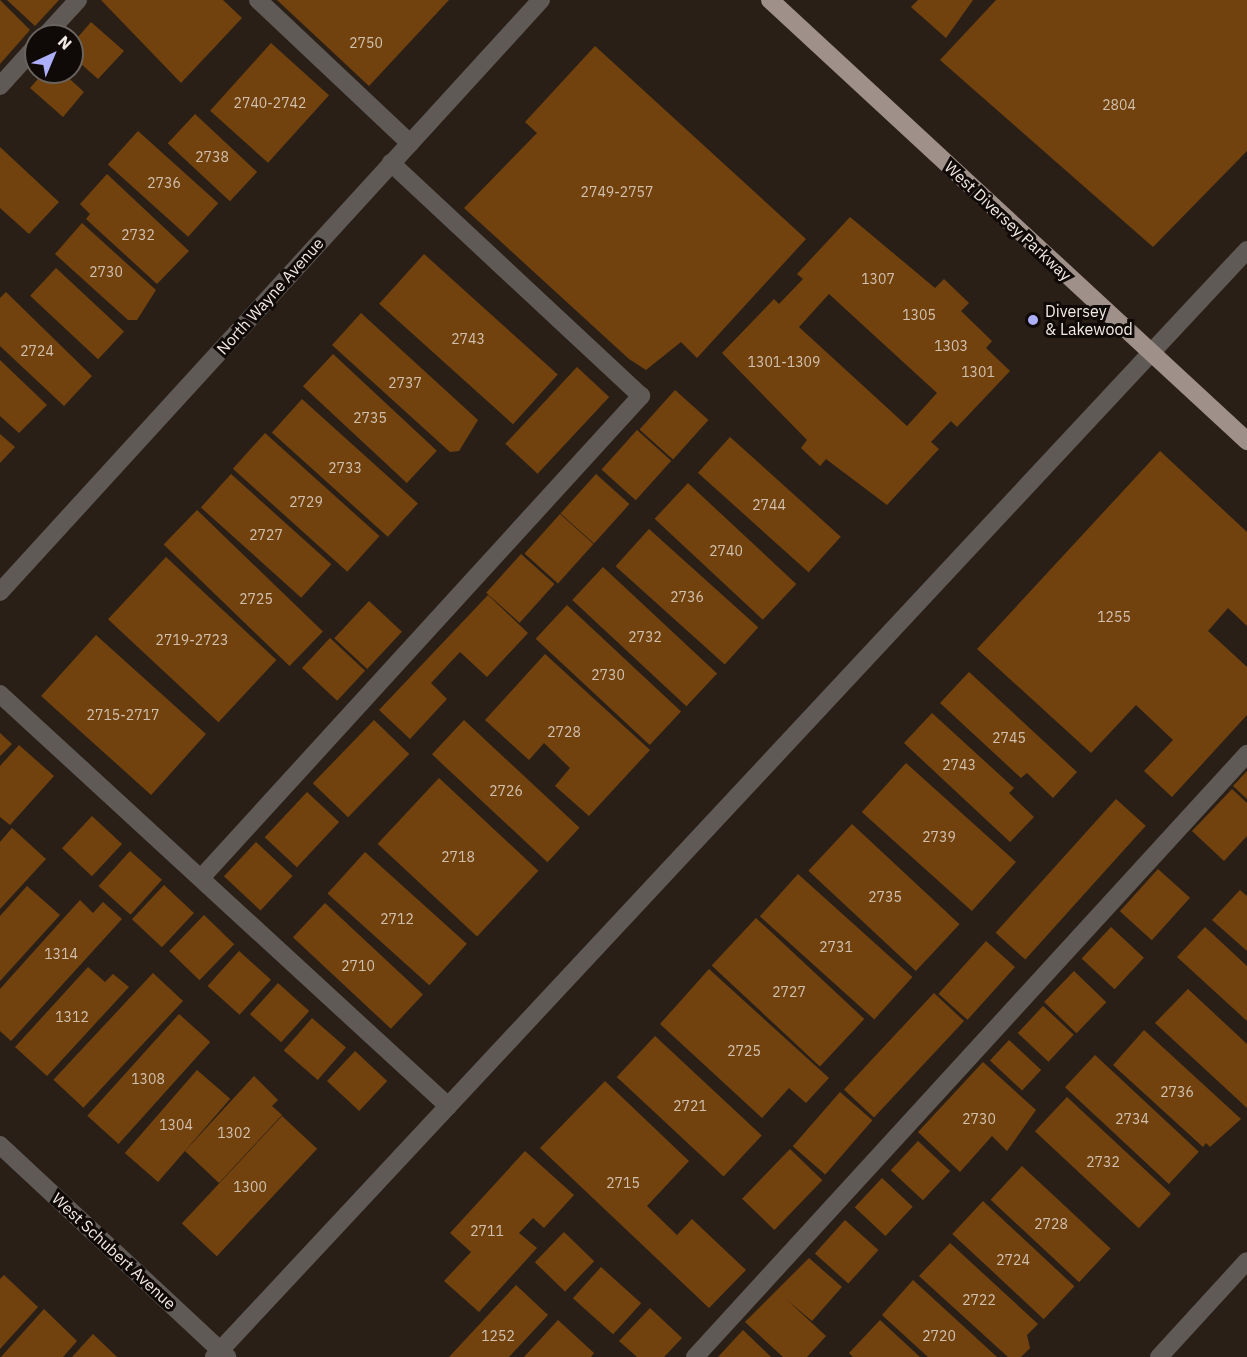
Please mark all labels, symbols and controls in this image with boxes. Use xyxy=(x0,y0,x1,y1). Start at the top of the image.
north arrow xyxy=(24,24,84,84)
text: N xyxy=(54,31,76,54)
house number: 2750 xyxy=(349,35,383,51)
house number: 2740-2742 xyxy=(234,95,306,111)
house number: 2804 xyxy=(1102,97,1136,113)
house number: 2738 xyxy=(195,149,229,165)
street label: West Diversey Parkway xyxy=(941,157,1075,285)
house number: 2736 xyxy=(147,175,181,191)
house number: 2749-2757 xyxy=(581,184,653,200)
house number: 2732 xyxy=(121,227,155,243)
street label: North Wayne Avenue xyxy=(213,234,327,358)
house number: 2730 xyxy=(89,264,123,280)
house number: 1307 xyxy=(861,271,895,287)
place label: Diversey & Lakewood xyxy=(1045,301,1133,339)
house number: 1305 xyxy=(902,307,936,323)
marker: Diversey & Lakewood xyxy=(1026,313,1040,327)
house number: 2743 xyxy=(451,331,485,347)
house number: 1303 xyxy=(934,338,968,354)
house number: 2724 xyxy=(20,343,54,359)
house number: 1301-1309 xyxy=(748,354,820,370)
house number: 1301 xyxy=(961,364,995,380)
house number: 2737 xyxy=(388,375,422,391)
house number: 2735 xyxy=(353,410,387,426)
house number: 2733 xyxy=(328,460,362,476)
house number: 2729 xyxy=(289,494,323,510)
house number: 2744 xyxy=(752,497,786,513)
house number: 2727 xyxy=(249,527,283,543)
house number: 2740 xyxy=(709,543,743,559)
house number: 2736 xyxy=(670,589,704,605)
house number: 2725 xyxy=(239,591,273,607)
house number: 1255 xyxy=(1097,609,1131,625)
house number: 2732 xyxy=(628,629,662,645)
house number: 2719-2723 xyxy=(156,632,228,648)
house number: 2730 xyxy=(591,667,625,683)
house number: 2715-2717 xyxy=(87,707,159,723)
house number: 2728 xyxy=(547,724,581,740)
house number: 2745 xyxy=(992,730,1026,746)
house number: 2743 xyxy=(942,757,976,773)
house number: 2726 xyxy=(489,783,523,799)
house number: 2739 xyxy=(922,829,956,845)
house number: 2718 xyxy=(441,849,475,865)
house number: 2735 xyxy=(868,889,902,905)
house number: 2712 xyxy=(380,911,414,927)
house number: 2731 xyxy=(819,939,853,955)
house number: 1314 xyxy=(44,946,78,962)
house number: 2710 xyxy=(341,958,375,974)
house number: 2727 xyxy=(772,984,806,1000)
house number: 1312 xyxy=(55,1009,89,1025)
house number: 2725 xyxy=(727,1043,761,1059)
house number: 1308 xyxy=(131,1071,165,1087)
house number: 2736 xyxy=(1160,1084,1194,1100)
house number: 2721 xyxy=(673,1098,707,1114)
house number: 2730 xyxy=(962,1111,996,1127)
house number: 2734 xyxy=(1115,1111,1149,1127)
house number: 1304 xyxy=(159,1117,193,1133)
house number: 1302 xyxy=(217,1125,251,1141)
house number: 2732 xyxy=(1086,1154,1120,1170)
house number: 2715 xyxy=(606,1175,640,1191)
house number: 1300 xyxy=(233,1179,267,1195)
street label: West Schubert Avenue xyxy=(48,1189,180,1313)
house number: 2728 xyxy=(1034,1216,1068,1232)
house number: 2711 xyxy=(470,1223,504,1239)
house number: 2724 xyxy=(996,1252,1030,1268)
house number: 2722 xyxy=(962,1292,996,1308)
house number: 1252 xyxy=(481,1328,515,1344)
house number: 2720 xyxy=(922,1328,956,1344)

